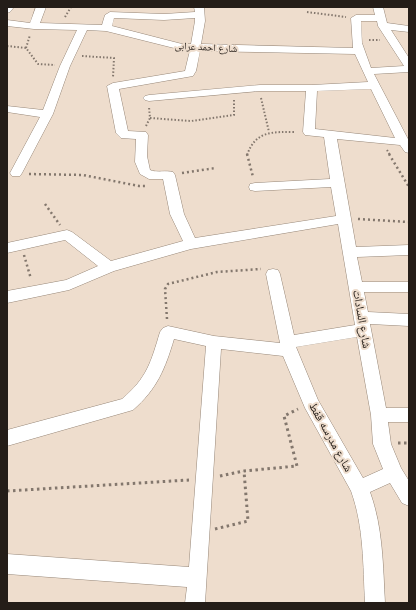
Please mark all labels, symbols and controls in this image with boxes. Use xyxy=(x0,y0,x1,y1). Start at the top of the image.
street label: شارع احمد عرابى xyxy=(174,40,238,55)
street label: شارع السادات xyxy=(349,289,374,350)
street label: شارع مدرسه قفط xyxy=(305,400,356,475)

